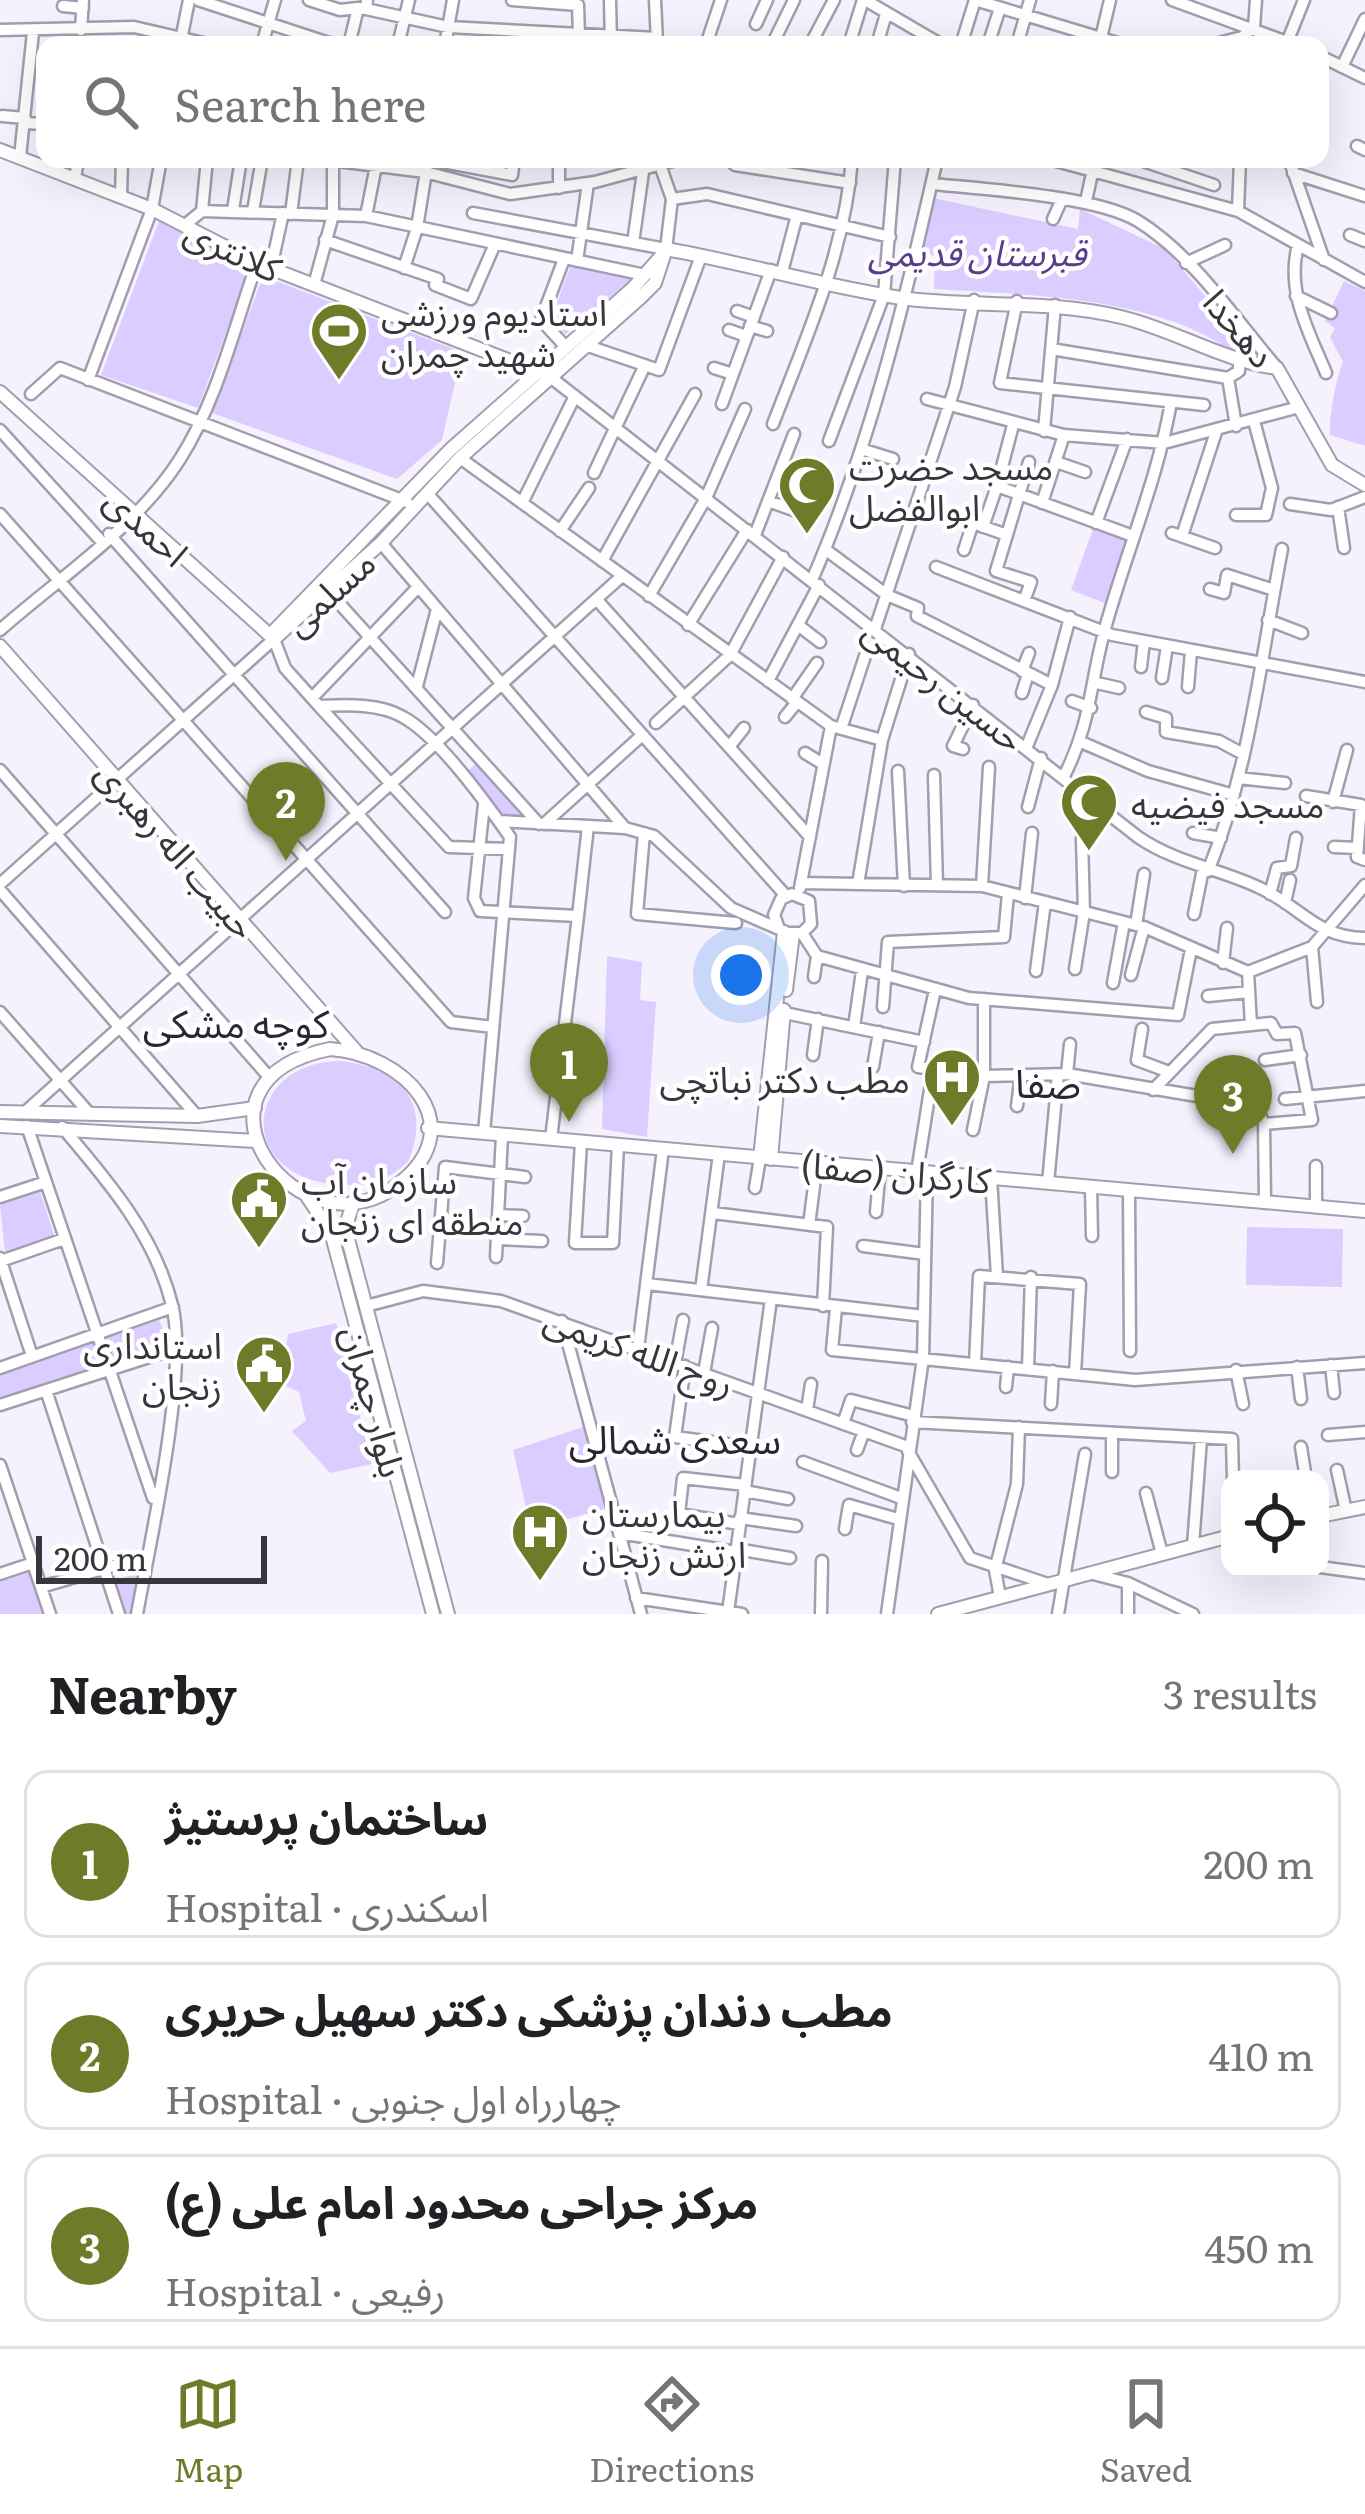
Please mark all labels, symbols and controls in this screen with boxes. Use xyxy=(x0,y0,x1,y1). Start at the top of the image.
search box xyxy=(36,36,1329,168)
icon: search xyxy=(78,69,144,135)
text: Search here xyxy=(174,69,426,136)
street label: کلانتری xyxy=(177,203,292,294)
park label: قبرستان قدیمى xyxy=(868,224,1089,277)
street label: دهخدا xyxy=(1192,276,1290,378)
place label: استادیوم ورزشی شهید چمران xyxy=(381,284,607,378)
sports icon: استادیوم ورزشی شهید چمران xyxy=(308,300,370,382)
place label: مسجد حضرت ابوالفضل xyxy=(849,438,1053,532)
mosque icon: مسجد حضرت ابوالفضل xyxy=(776,454,838,536)
street label: احمدی xyxy=(94,473,202,577)
street label: مسلمی xyxy=(270,535,386,647)
street label: حسین رحیمی xyxy=(853,603,1037,763)
street label: حبیب اله رهبری xyxy=(85,747,271,949)
pin: 2 xyxy=(247,762,325,861)
mosque icon: مسجد فیضیه xyxy=(1058,771,1120,853)
place label: مسجد فیضیه xyxy=(1131,776,1324,829)
your location xyxy=(711,945,771,1005)
district label: کوچه مشکی xyxy=(143,992,330,1050)
pin: 1 xyxy=(530,1023,608,1122)
hospital icon: مطب دکتر نباتچی xyxy=(921,1046,983,1128)
place label: مطب دکتر نباتچی xyxy=(659,1051,910,1104)
district label: صفا xyxy=(1015,1052,1081,1110)
pin: 3 xyxy=(1194,1055,1272,1154)
street label: کارگران (صفا) xyxy=(799,1135,994,1205)
place label: سازمان آب منطقه ای زنجان xyxy=(301,1152,523,1246)
public building icon: سازمان آب منطقه ای زنجان xyxy=(228,1168,290,1250)
street label: روح الله کریمی xyxy=(536,1290,743,1411)
place label: استانداری زنجان xyxy=(83,1317,222,1411)
street label: بلوار چمران xyxy=(330,1319,422,1483)
public building icon: استانداری زنجان xyxy=(233,1333,295,1415)
district label: سعدی شمالی xyxy=(569,1408,781,1466)
map controls xyxy=(1221,1470,1329,1578)
button: locate xyxy=(1221,1470,1329,1578)
place label: بیمارستان ارتش زنجان xyxy=(582,1485,746,1579)
hospital icon: بیمارستان ارتش زنجان xyxy=(509,1501,571,1583)
scale bar xyxy=(36,1530,267,1583)
text: 200 m xyxy=(54,1532,148,1581)
text: Nearby xyxy=(48,1654,237,1730)
text: 3 results xyxy=(1163,1663,1317,1721)
text: ساختمان پرستیژ xyxy=(165,1782,488,1849)
text: 1 xyxy=(82,1833,98,1891)
text: 200 m xyxy=(1204,1833,1314,1891)
text: Hospital · اسکندری xyxy=(165,1876,489,1934)
text: مطب دندان پزشکی دکتر سهیل حریری xyxy=(165,1974,893,2041)
text: 2 xyxy=(80,2025,100,2083)
text: 410 m xyxy=(1208,2025,1314,2083)
text: Hospital · چهارراه اول جنوبی xyxy=(165,2068,621,2126)
text: مرکز جراحی محدود امام علی (ع) xyxy=(165,2166,758,2233)
text: 3 xyxy=(79,2217,101,2275)
text: 450 m xyxy=(1205,2217,1314,2275)
text: Hospital · رفیعی xyxy=(165,2260,445,2318)
tab: Map xyxy=(173,2371,243,2492)
tab: Directions xyxy=(589,2371,754,2492)
tab: Saved xyxy=(1100,2371,1192,2492)

